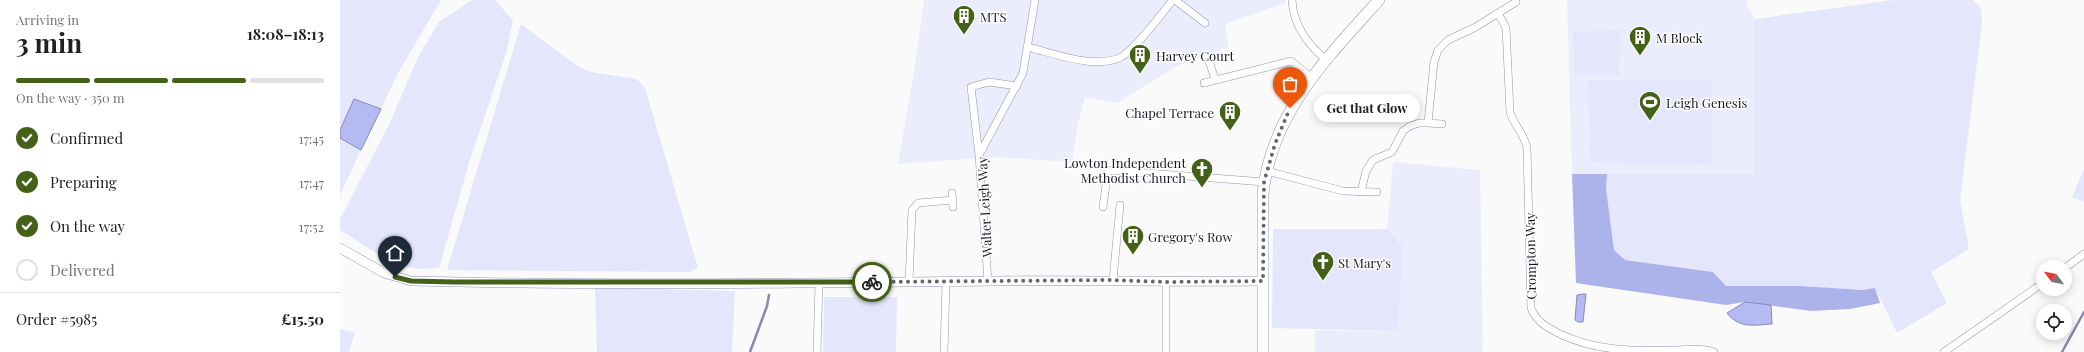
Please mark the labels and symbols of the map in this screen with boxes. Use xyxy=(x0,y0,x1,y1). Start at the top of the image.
building icon: MTS xyxy=(951,3,977,36)
place label: MTS xyxy=(980,8,1006,25)
building icon: M Block xyxy=(1627,24,1653,57)
place label: M Block xyxy=(1656,29,1704,46)
building icon: Harvey Court xyxy=(1127,42,1153,75)
place label: Harvey Court xyxy=(1156,47,1235,64)
pin xyxy=(1273,67,1307,108)
sports icon: Leigh Genesis xyxy=(1637,89,1663,122)
callout: Get that Glow xyxy=(1314,94,1420,122)
place label: Leigh Genesis xyxy=(1666,94,1747,111)
building icon: Chapel Terrace xyxy=(1217,99,1243,132)
place label: Chapel Terrace xyxy=(1125,104,1214,121)
place label: Lowton Independent Methodist Church xyxy=(1064,154,1186,186)
street label: Walter Leigh Way xyxy=(973,156,995,259)
church icon: Lowton Independent Methodist Church xyxy=(1189,156,1215,189)
street label: Crompton Way xyxy=(1521,212,1539,300)
building icon: Gregory's Row xyxy=(1120,223,1146,256)
place label: Gregory's Row xyxy=(1148,228,1232,245)
pin xyxy=(378,236,412,277)
church icon: St Mary's xyxy=(1310,249,1336,282)
place label: St Mary's xyxy=(1338,254,1391,271)
north arrow xyxy=(2036,260,2072,296)
courier xyxy=(852,262,892,302)

